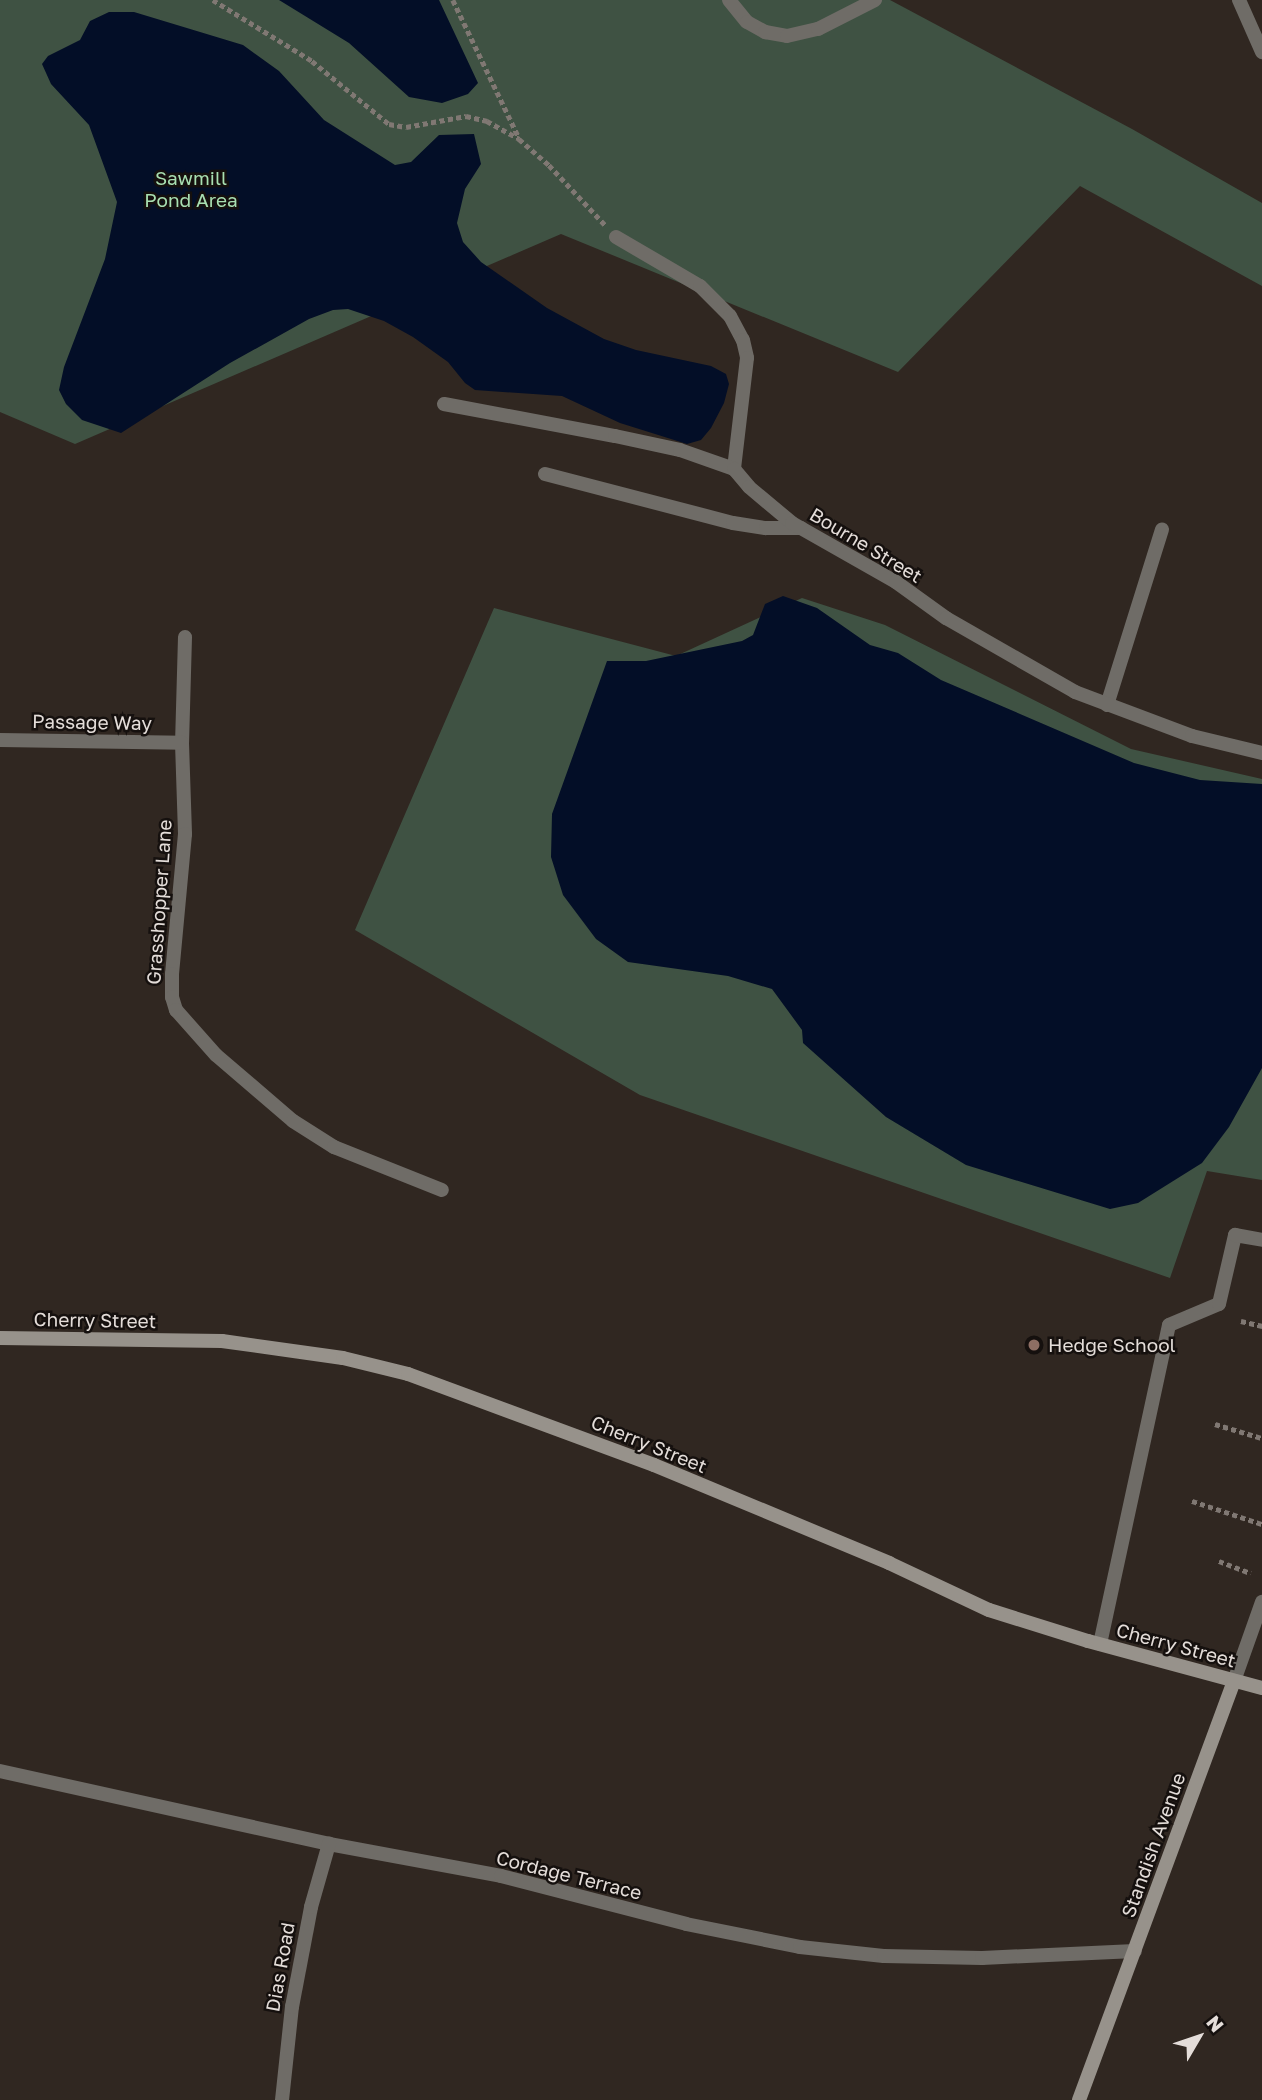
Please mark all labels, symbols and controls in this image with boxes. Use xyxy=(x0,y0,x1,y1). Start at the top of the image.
park label: Sawmill Pond Area xyxy=(144,167,238,211)
street label: Bourne Street xyxy=(806,503,926,587)
street label: Passage Way xyxy=(32,710,152,734)
street label: Grasshopper Lane xyxy=(142,819,176,985)
street label: Cherry Street xyxy=(33,1308,157,1332)
place label: Hedge School xyxy=(1048,1334,1176,1356)
marker: Hedge School xyxy=(1026,1337,1042,1353)
street label: Cherry Street xyxy=(588,1410,710,1478)
street label: Cherry Street xyxy=(1114,1618,1238,1672)
street label: Standish Avenue xyxy=(1116,1770,1190,1920)
street label: Cordage Terrace xyxy=(494,1846,644,1904)
street label: Dias Road xyxy=(261,1920,299,2014)
north arrow xyxy=(1164,2002,1234,2072)
text: N xyxy=(1202,2011,1229,2036)

